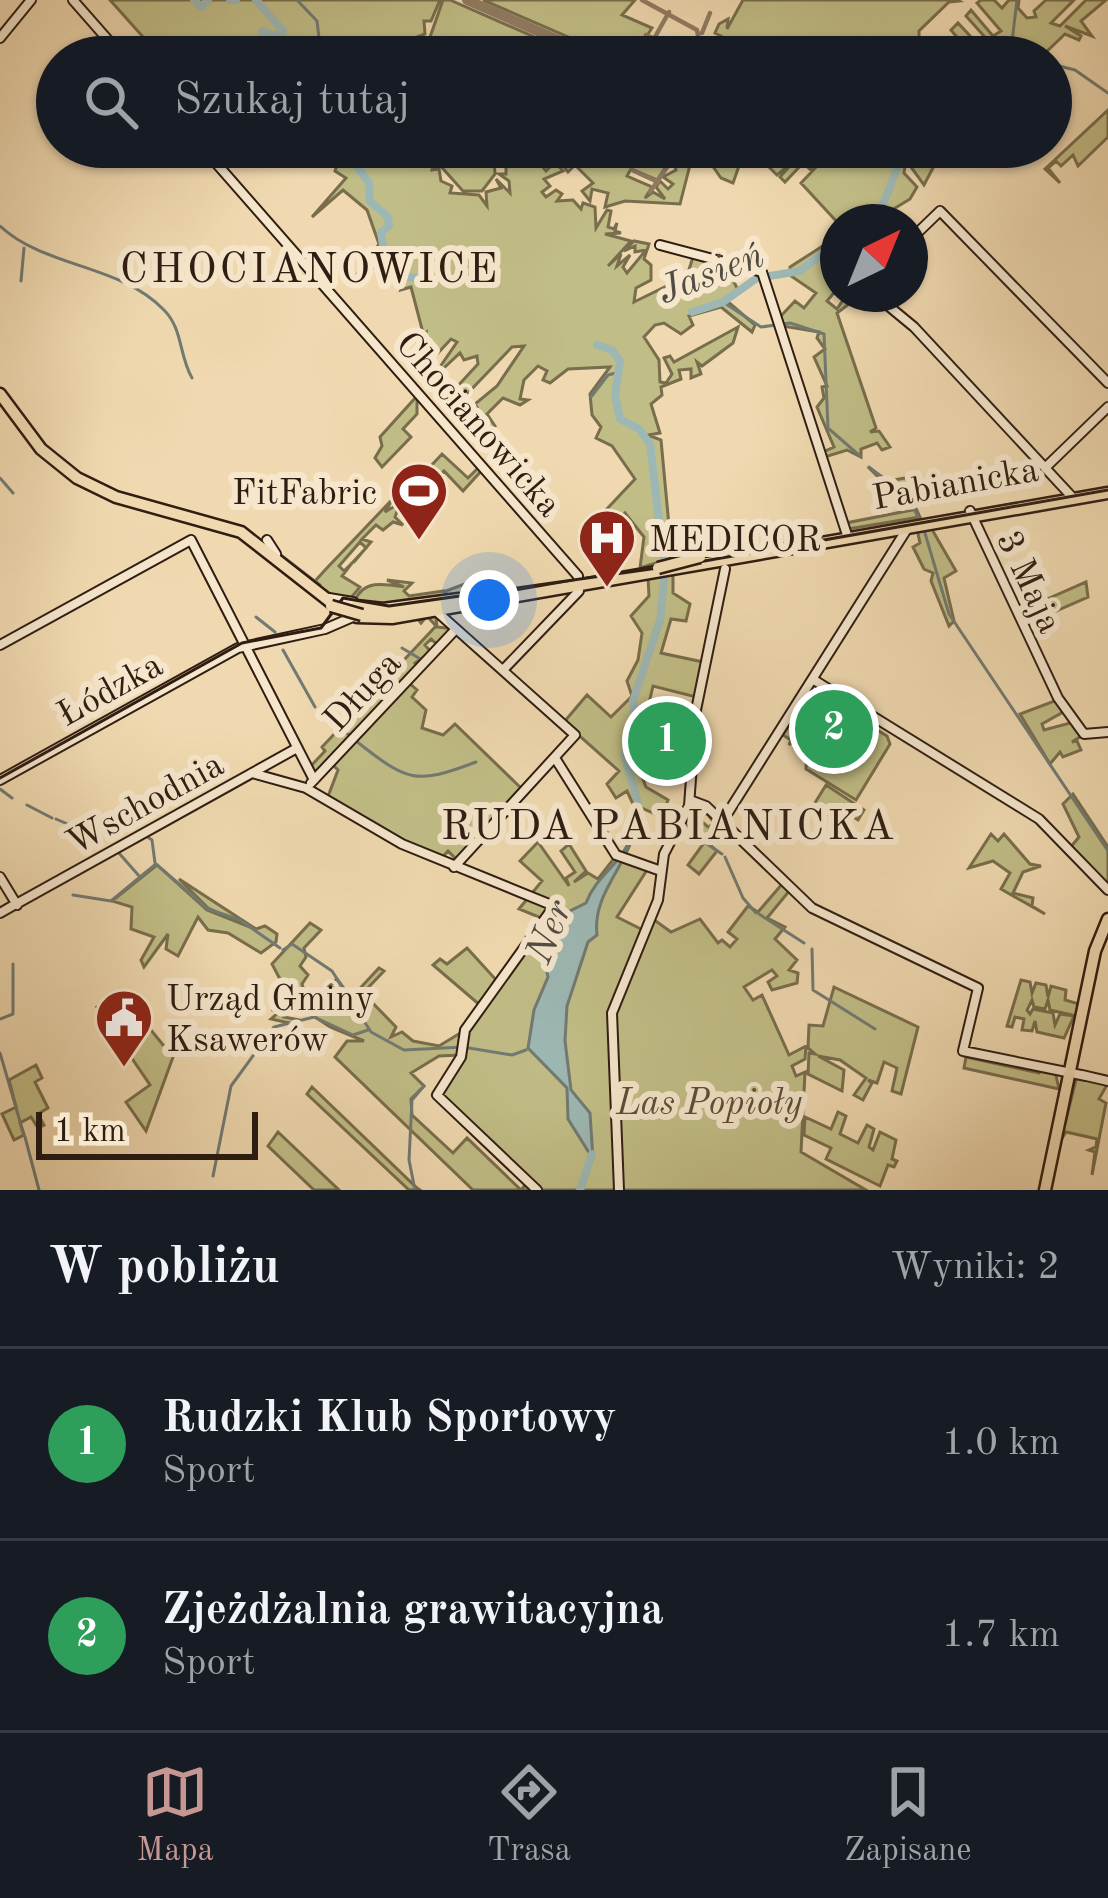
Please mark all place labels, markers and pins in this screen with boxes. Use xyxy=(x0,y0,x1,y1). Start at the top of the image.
sports icon: FitFabric xyxy=(388,460,450,542)
place label: FitFabric xyxy=(232,477,377,513)
hospital icon: MEDICOR xyxy=(576,507,638,589)
place label: MEDICOR xyxy=(649,524,821,560)
pin: 2 xyxy=(795,684,873,774)
pin: 1 xyxy=(628,696,706,786)
place label: Urząd Gminy Ksawerów xyxy=(166,983,374,1060)
public building icon: Urząd Gminy Ksawerów xyxy=(93,987,155,1069)

